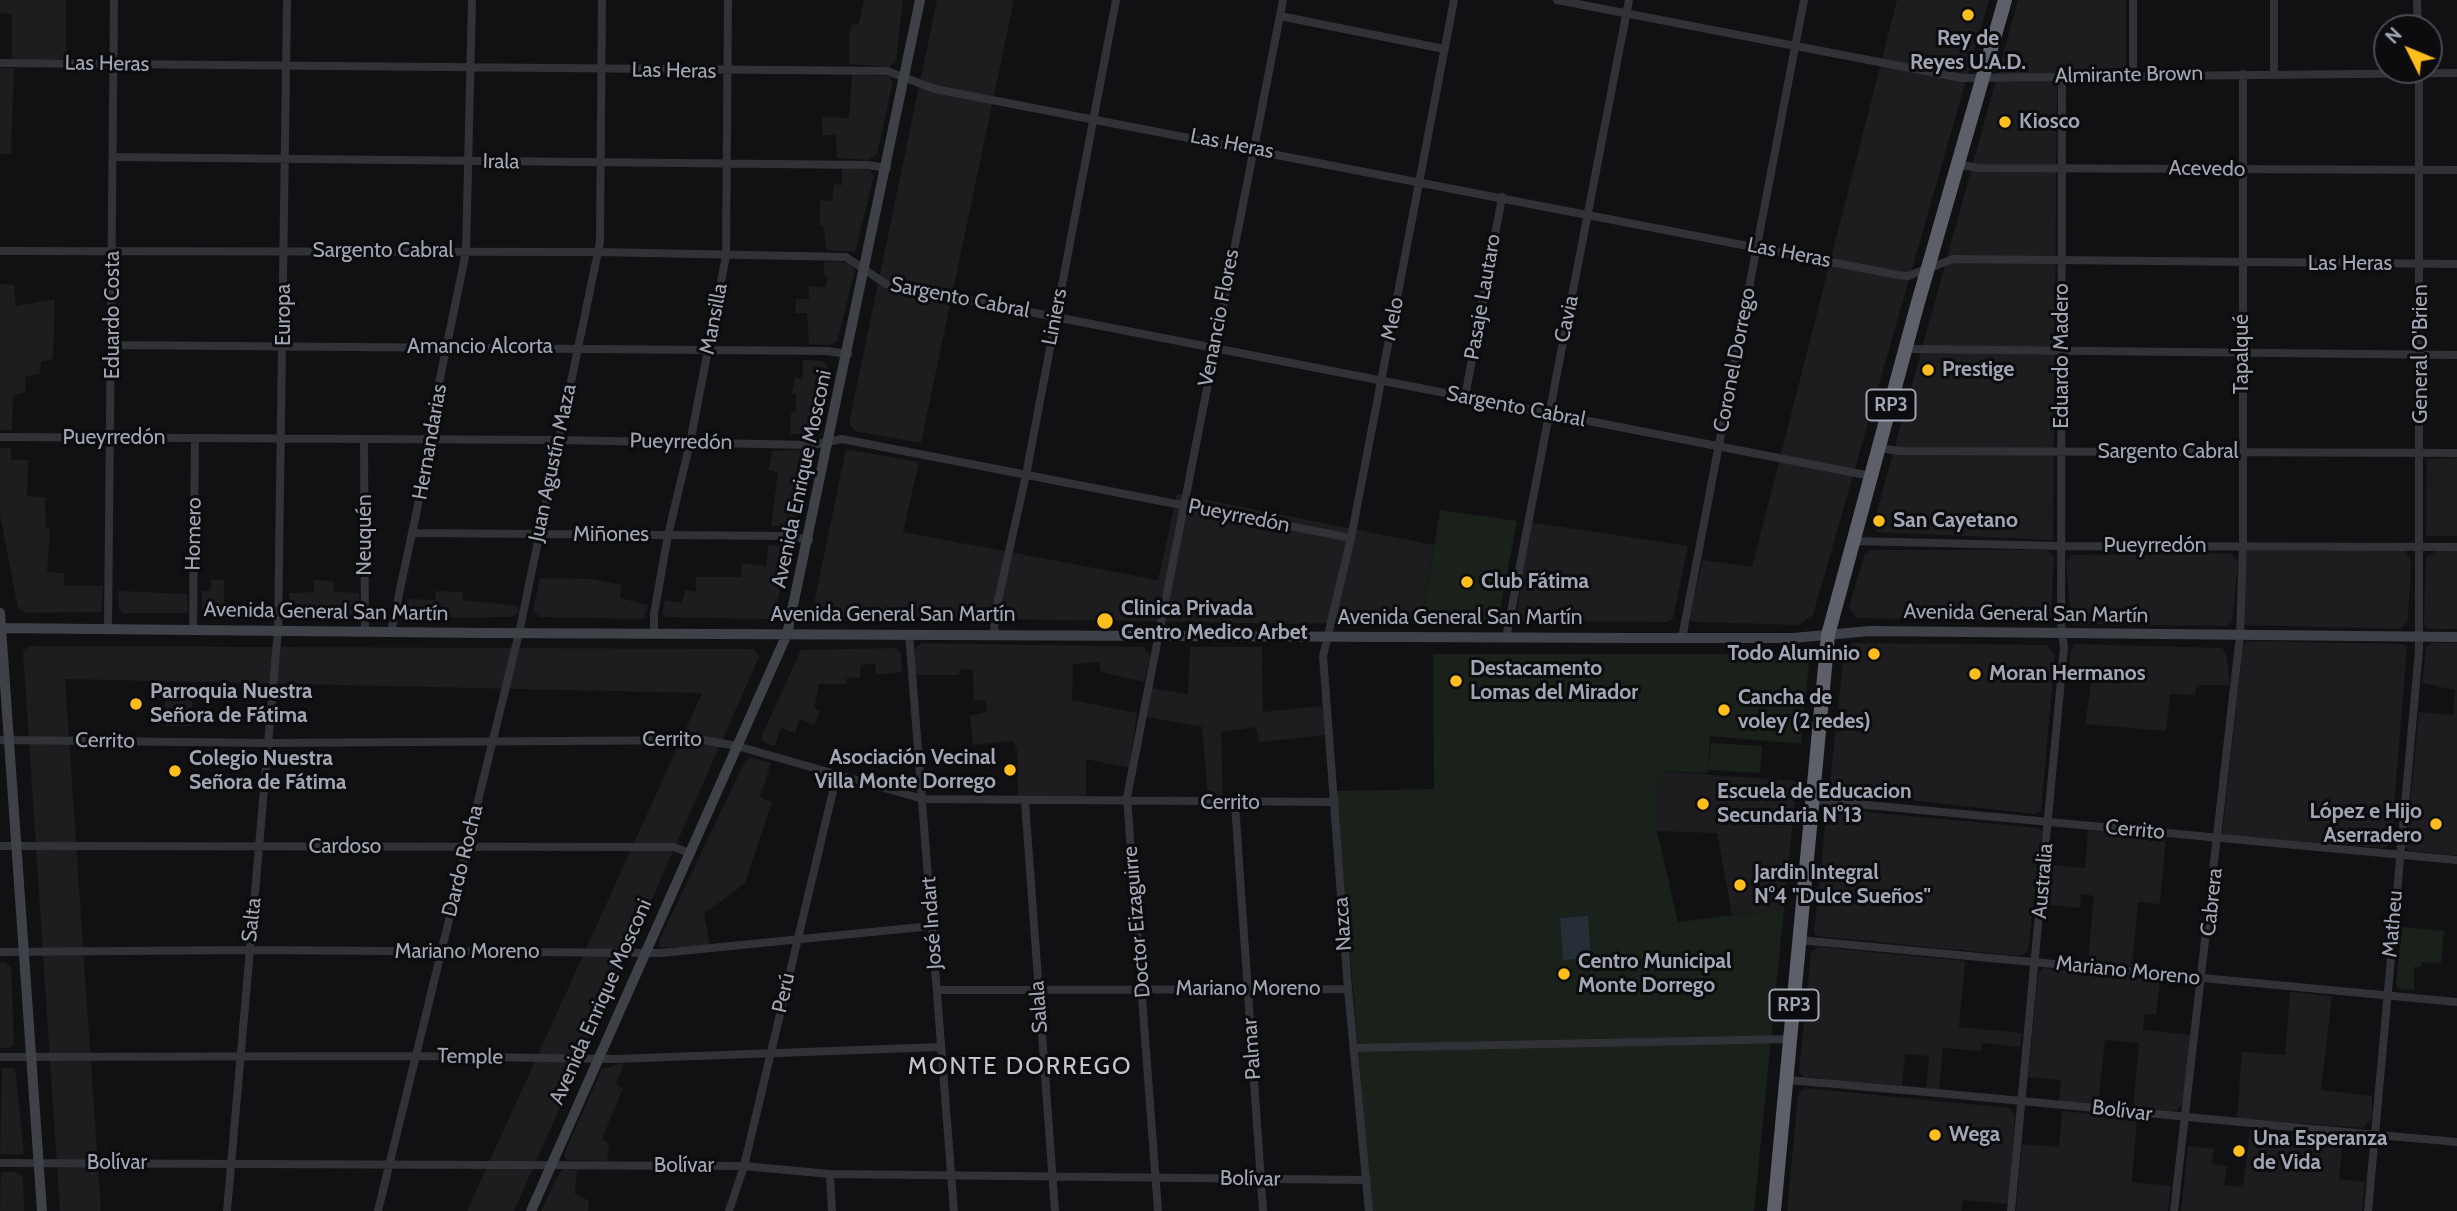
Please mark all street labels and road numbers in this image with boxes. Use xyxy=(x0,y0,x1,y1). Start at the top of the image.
street label: Las Heras xyxy=(65,51,149,77)
street label: Las Heras xyxy=(632,58,716,84)
street label: Almirante Brown xyxy=(2055,61,2203,89)
street label: Las Heras xyxy=(1188,124,1276,164)
street label: Irala xyxy=(482,149,520,175)
street label: Acevedo xyxy=(2168,156,2246,182)
street label: Pasaje Lautaro xyxy=(1460,232,1506,362)
street label: Las Heras xyxy=(1745,233,1833,273)
street label: Sargento Cabral xyxy=(312,238,454,264)
street label: Venancio Flores xyxy=(1193,247,1245,389)
street label: Eduardo Costa xyxy=(100,251,126,379)
street label: Las Heras xyxy=(2308,251,2392,277)
street label: Sargento Cabral xyxy=(888,272,1032,324)
street label: Mansilla xyxy=(695,281,733,357)
street label: Eduardo Madero xyxy=(2049,283,2075,429)
street label: Europa xyxy=(271,284,297,346)
street label: General O'Brien xyxy=(2408,284,2434,424)
street label: Liniers xyxy=(1037,286,1073,348)
street label: Coronel Dorrego xyxy=(1709,286,1761,434)
street label: Cavia xyxy=(1550,293,1584,345)
street label: Melo xyxy=(1376,295,1410,343)
street label: Tapalqué xyxy=(2229,314,2255,394)
street label: Amancio Alcorta xyxy=(407,334,553,360)
street label: Avenida Enrique Mosconi xyxy=(767,368,837,590)
street label: Sargento Cabral xyxy=(1444,381,1588,433)
street label: Hernandarias xyxy=(407,382,453,502)
street label: Juan Agustín Maza xyxy=(524,382,582,544)
road number: RP3 xyxy=(1867,390,1916,420)
street label: Pueyrredón xyxy=(63,425,165,451)
street label: Pueyrredón xyxy=(629,429,733,455)
street label: Sargento Cabral xyxy=(2097,439,2239,465)
street label: Neuquén xyxy=(352,494,378,576)
street label: Pueyrredón xyxy=(1186,494,1292,538)
street label: Homero xyxy=(181,497,207,571)
street label: Miñones xyxy=(573,522,649,548)
street label: Pueyrredón xyxy=(2104,533,2206,559)
street label: Avenida General San Martín xyxy=(203,597,449,627)
street label: Avenida General San Martín xyxy=(1903,599,2149,629)
street label: Avenida General San Martín xyxy=(771,602,1015,628)
street label: Avenida General San Martín xyxy=(1338,605,1582,631)
street label: Cerrito xyxy=(642,727,702,753)
street label: Cerrito xyxy=(75,728,135,754)
street label: Cerrito xyxy=(1200,790,1260,816)
street label: Dardo Rocha xyxy=(437,803,489,919)
street label: Cerrito xyxy=(2104,815,2166,845)
street label: Cardoso xyxy=(309,834,381,860)
street label: Australia xyxy=(2027,842,2059,920)
street label: Doctor Eizaguirre xyxy=(1118,845,1156,999)
street label: Cabrera xyxy=(2196,867,2228,937)
street label: José Indart xyxy=(916,876,948,970)
street label: Matheu xyxy=(2378,890,2408,958)
street label: Avenida Enrique Mosconi xyxy=(544,895,658,1109)
street label: Nazca xyxy=(1329,896,1357,952)
street label: Salta xyxy=(237,897,267,943)
street label: Mariano Moreno xyxy=(395,939,539,965)
street label: Mariano Moreno xyxy=(2055,951,2201,991)
street label: Perú xyxy=(767,971,801,1015)
street label: Mariano Moreno xyxy=(1176,976,1320,1002)
street label: Salala xyxy=(1025,980,1053,1034)
road number: RP3 xyxy=(1770,990,1818,1021)
street label: Palmar xyxy=(1237,1017,1267,1081)
street label: Temple xyxy=(437,1044,503,1070)
street label: Bolívar xyxy=(2090,1095,2154,1127)
street label: Bolívar xyxy=(87,1150,147,1176)
street label: Bolívar xyxy=(654,1153,714,1179)
street label: Bolívar xyxy=(1220,1166,1280,1192)

